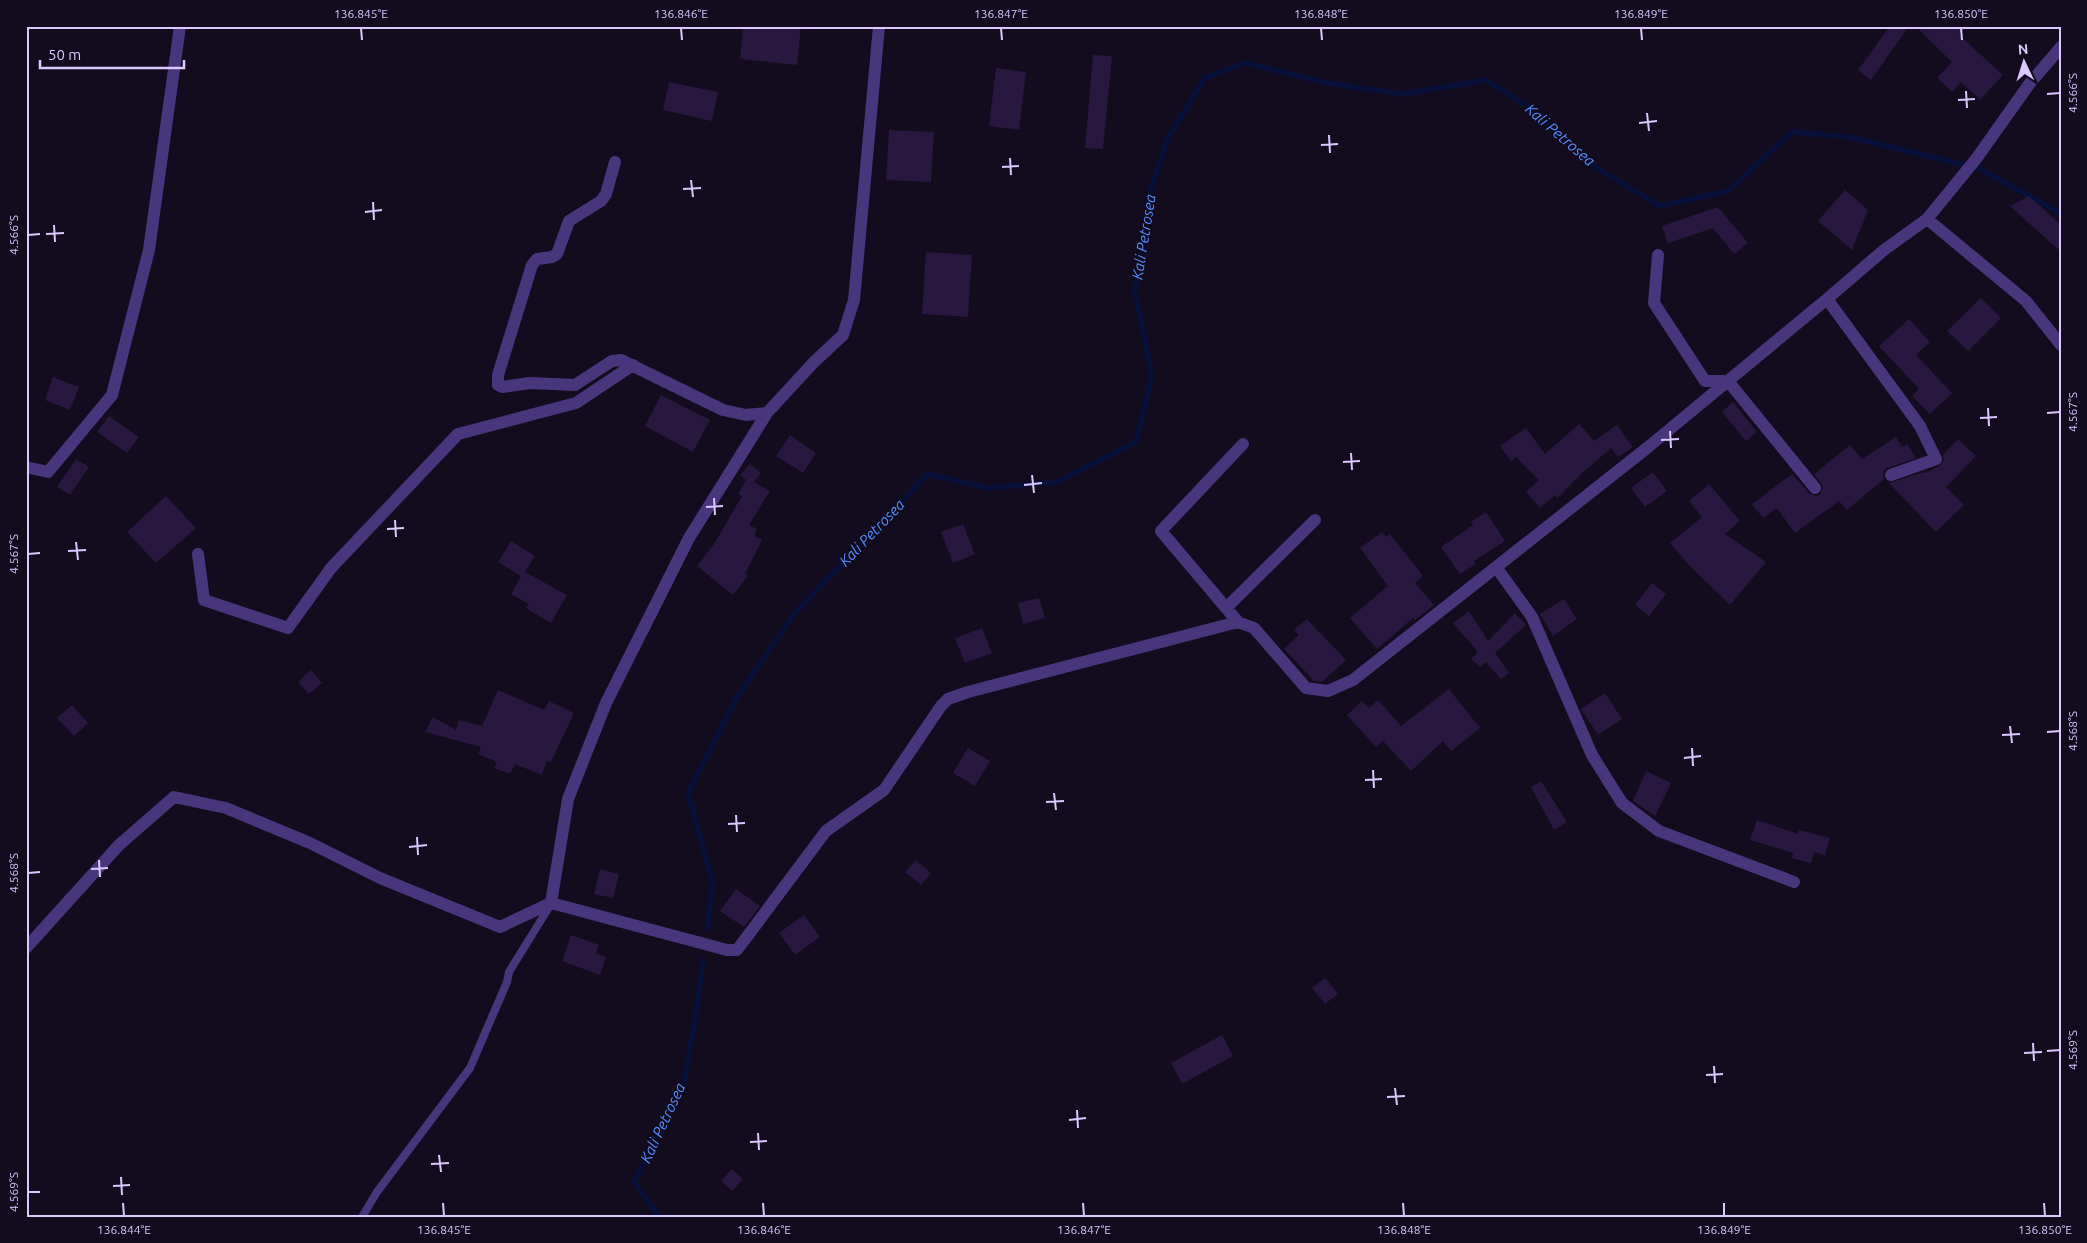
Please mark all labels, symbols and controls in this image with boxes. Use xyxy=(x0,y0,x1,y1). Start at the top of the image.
text: 136.845°E xyxy=(334,7,388,20)
text: 136.846°E xyxy=(654,7,708,20)
text: 136.847°E xyxy=(974,7,1028,20)
text: 136.848°E xyxy=(1294,7,1348,20)
text: 136.849°E xyxy=(1614,7,1668,20)
text: 136.850°E xyxy=(1934,7,1988,20)
scale bar xyxy=(40,38,184,70)
north arrow xyxy=(2000,38,2050,88)
text: N xyxy=(2017,41,2029,57)
text: 50 m xyxy=(48,46,81,63)
text: 4.566°S xyxy=(2066,73,2079,113)
water label: Kali Petrosea xyxy=(1522,100,1598,169)
water label: Kali Petrosea xyxy=(1128,193,1159,281)
text: 4.566°S xyxy=(7,215,20,255)
text: 4.567°S xyxy=(2066,392,2079,432)
water label: Kali Petrosea xyxy=(836,496,908,570)
text: 4.567°S xyxy=(7,534,20,574)
text: 4.568°S xyxy=(2066,711,2079,751)
text: 4.568°S xyxy=(7,853,20,893)
text: 4.569°S xyxy=(2066,1030,2079,1070)
water label: Kali Petrosea xyxy=(637,1080,688,1165)
text: 4.569°S xyxy=(7,1172,20,1212)
text: 136.844°E xyxy=(97,1223,151,1236)
text: 136.845°E xyxy=(417,1223,471,1236)
text: 136.846°E xyxy=(737,1223,791,1236)
text: 136.847°E xyxy=(1057,1223,1111,1236)
text: 136.848°E xyxy=(1377,1223,1431,1236)
text: 136.849°E xyxy=(1697,1223,1751,1236)
text: 136.850°E xyxy=(2018,1223,2072,1236)

